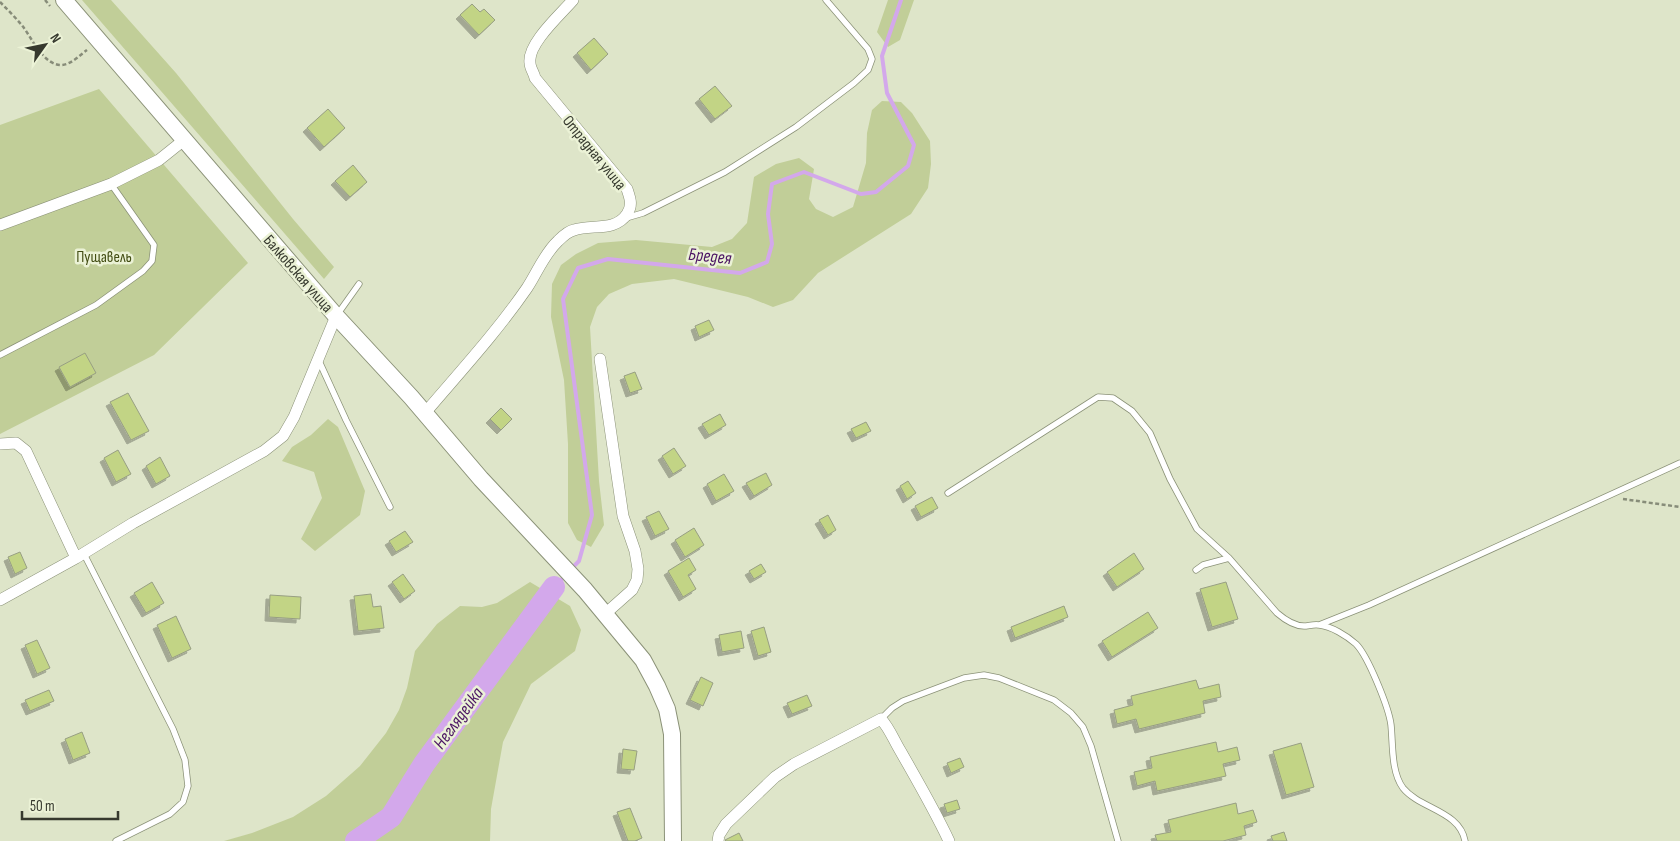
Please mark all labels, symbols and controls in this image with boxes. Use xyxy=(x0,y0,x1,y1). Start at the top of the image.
north arrow xyxy=(20,20,70,70)
text: N xyxy=(46,30,65,46)
street label: Отрадная улица xyxy=(558,112,630,194)
street label: Балковская улица xyxy=(259,231,337,317)
water label: Бредея xyxy=(687,244,733,269)
park label: Пущавель xyxy=(76,248,132,267)
water label: Неглядейка xyxy=(429,683,488,753)
scale bar xyxy=(22,788,119,820)
text: 50 m xyxy=(30,797,55,816)

